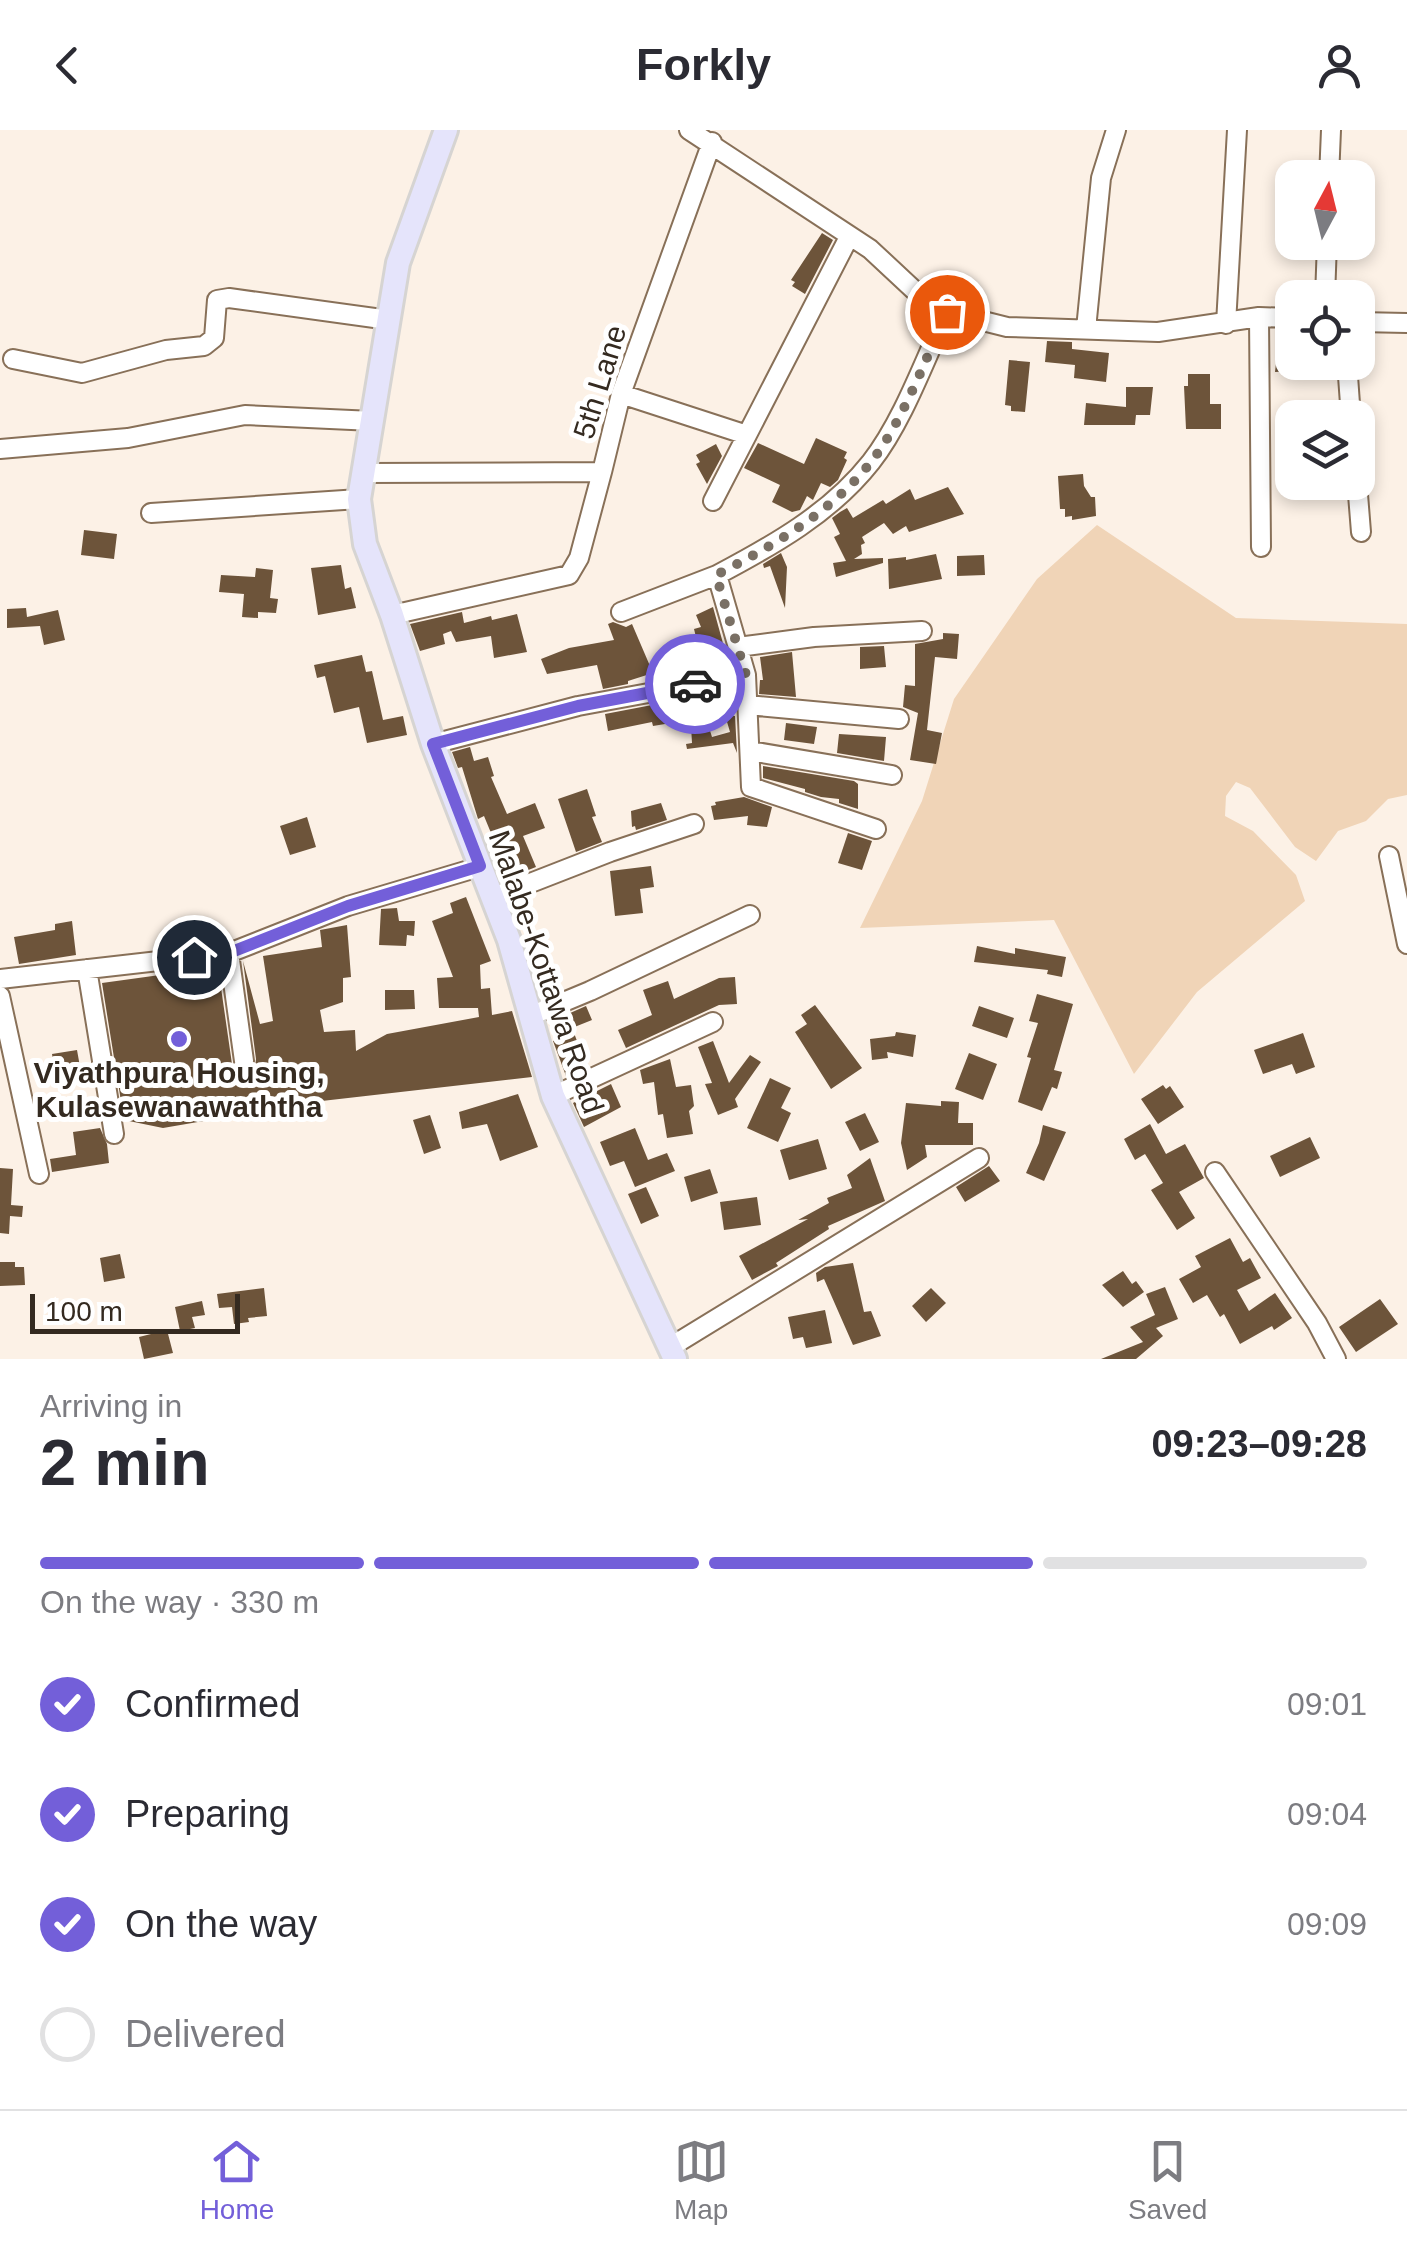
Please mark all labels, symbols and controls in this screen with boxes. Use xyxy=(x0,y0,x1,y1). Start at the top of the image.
icon: back xyxy=(40,38,95,93)
icon: person xyxy=(1312,38,1367,93)
text: Forkly xyxy=(636,39,771,90)
north arrow xyxy=(1275,160,1375,260)
map controls xyxy=(1275,160,1375,500)
pin xyxy=(905,270,990,355)
button: locate xyxy=(1275,280,1375,380)
icon: bag xyxy=(920,285,975,340)
street label: 5th Lane xyxy=(567,321,632,443)
button: layers xyxy=(1275,400,1375,500)
courier xyxy=(645,634,745,734)
icon: car xyxy=(668,657,723,712)
street label: Malabe-Kottawa Road xyxy=(483,826,610,1118)
pin xyxy=(152,915,237,1000)
icon: home xyxy=(167,930,222,985)
marker: Viyathpura Housing, Kulasewanawaththa xyxy=(168,1028,190,1050)
place label: Viyathpura Housing, Kulasewanawaththa xyxy=(33,1056,325,1123)
scale bar xyxy=(30,1289,240,1334)
text: 100 m xyxy=(45,1296,123,1327)
text: Arriving in xyxy=(40,1388,182,1424)
text: 09:23–09:28 xyxy=(1151,1423,1367,1465)
text: 2 min xyxy=(40,1426,210,1499)
text: On the way · 330 m xyxy=(40,1584,319,1620)
icon: check xyxy=(40,1677,95,1732)
text: Confirmed xyxy=(125,1683,300,1725)
text: 09:01 xyxy=(1287,1686,1367,1722)
icon: check xyxy=(40,1787,95,1842)
text: Preparing xyxy=(125,1793,290,1835)
text: 09:04 xyxy=(1287,1796,1367,1832)
icon: check xyxy=(40,1897,95,1952)
text: On the way xyxy=(125,1903,317,1945)
text: 09:09 xyxy=(1287,1906,1367,1942)
text: Delivered xyxy=(125,2013,286,2055)
tab: Home xyxy=(200,2134,274,2226)
tab: Map xyxy=(674,2134,729,2226)
tab: Saved xyxy=(1128,2134,1207,2226)

